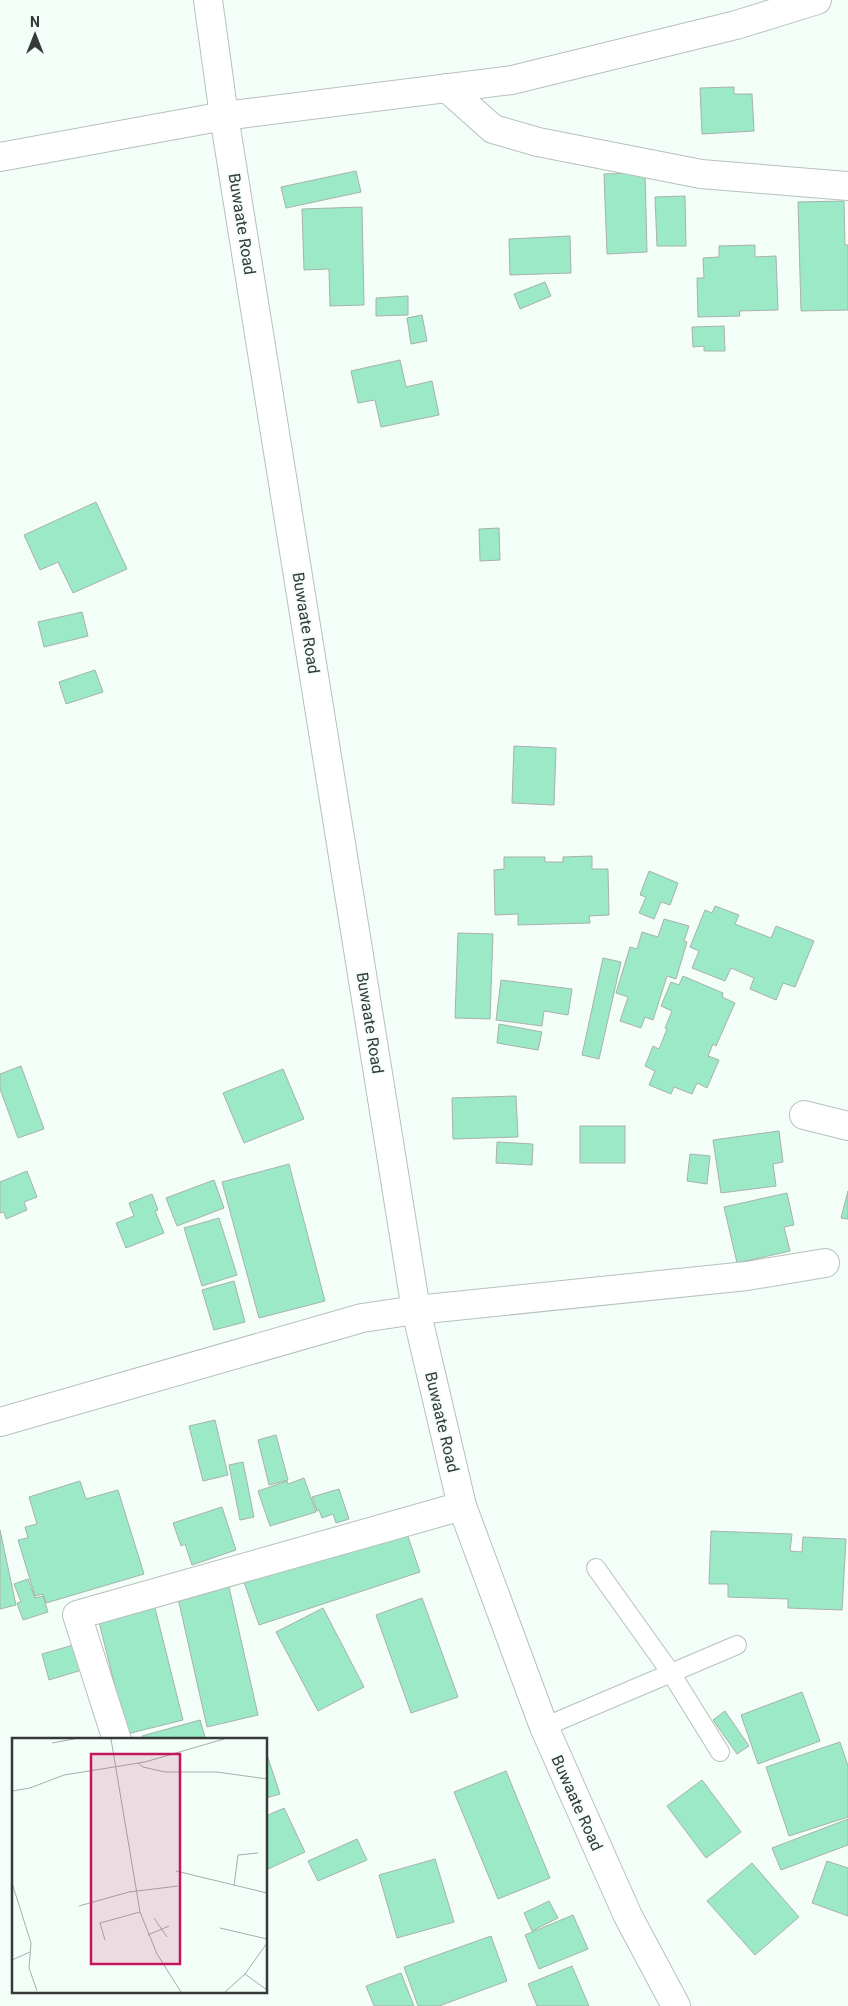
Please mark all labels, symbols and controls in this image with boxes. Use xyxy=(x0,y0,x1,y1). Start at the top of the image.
north arrow xyxy=(10,10,60,60)
text: N xyxy=(30,14,40,30)
street label: Buwaate Road xyxy=(225,172,259,276)
street label: Buwaate Road xyxy=(289,571,323,675)
street label: Buwaate Road xyxy=(353,971,387,1075)
street label: Buwaate Road xyxy=(421,1370,463,1474)
inset map xyxy=(12,1738,268,1994)
street label: Buwaate Road xyxy=(547,1752,607,1854)

